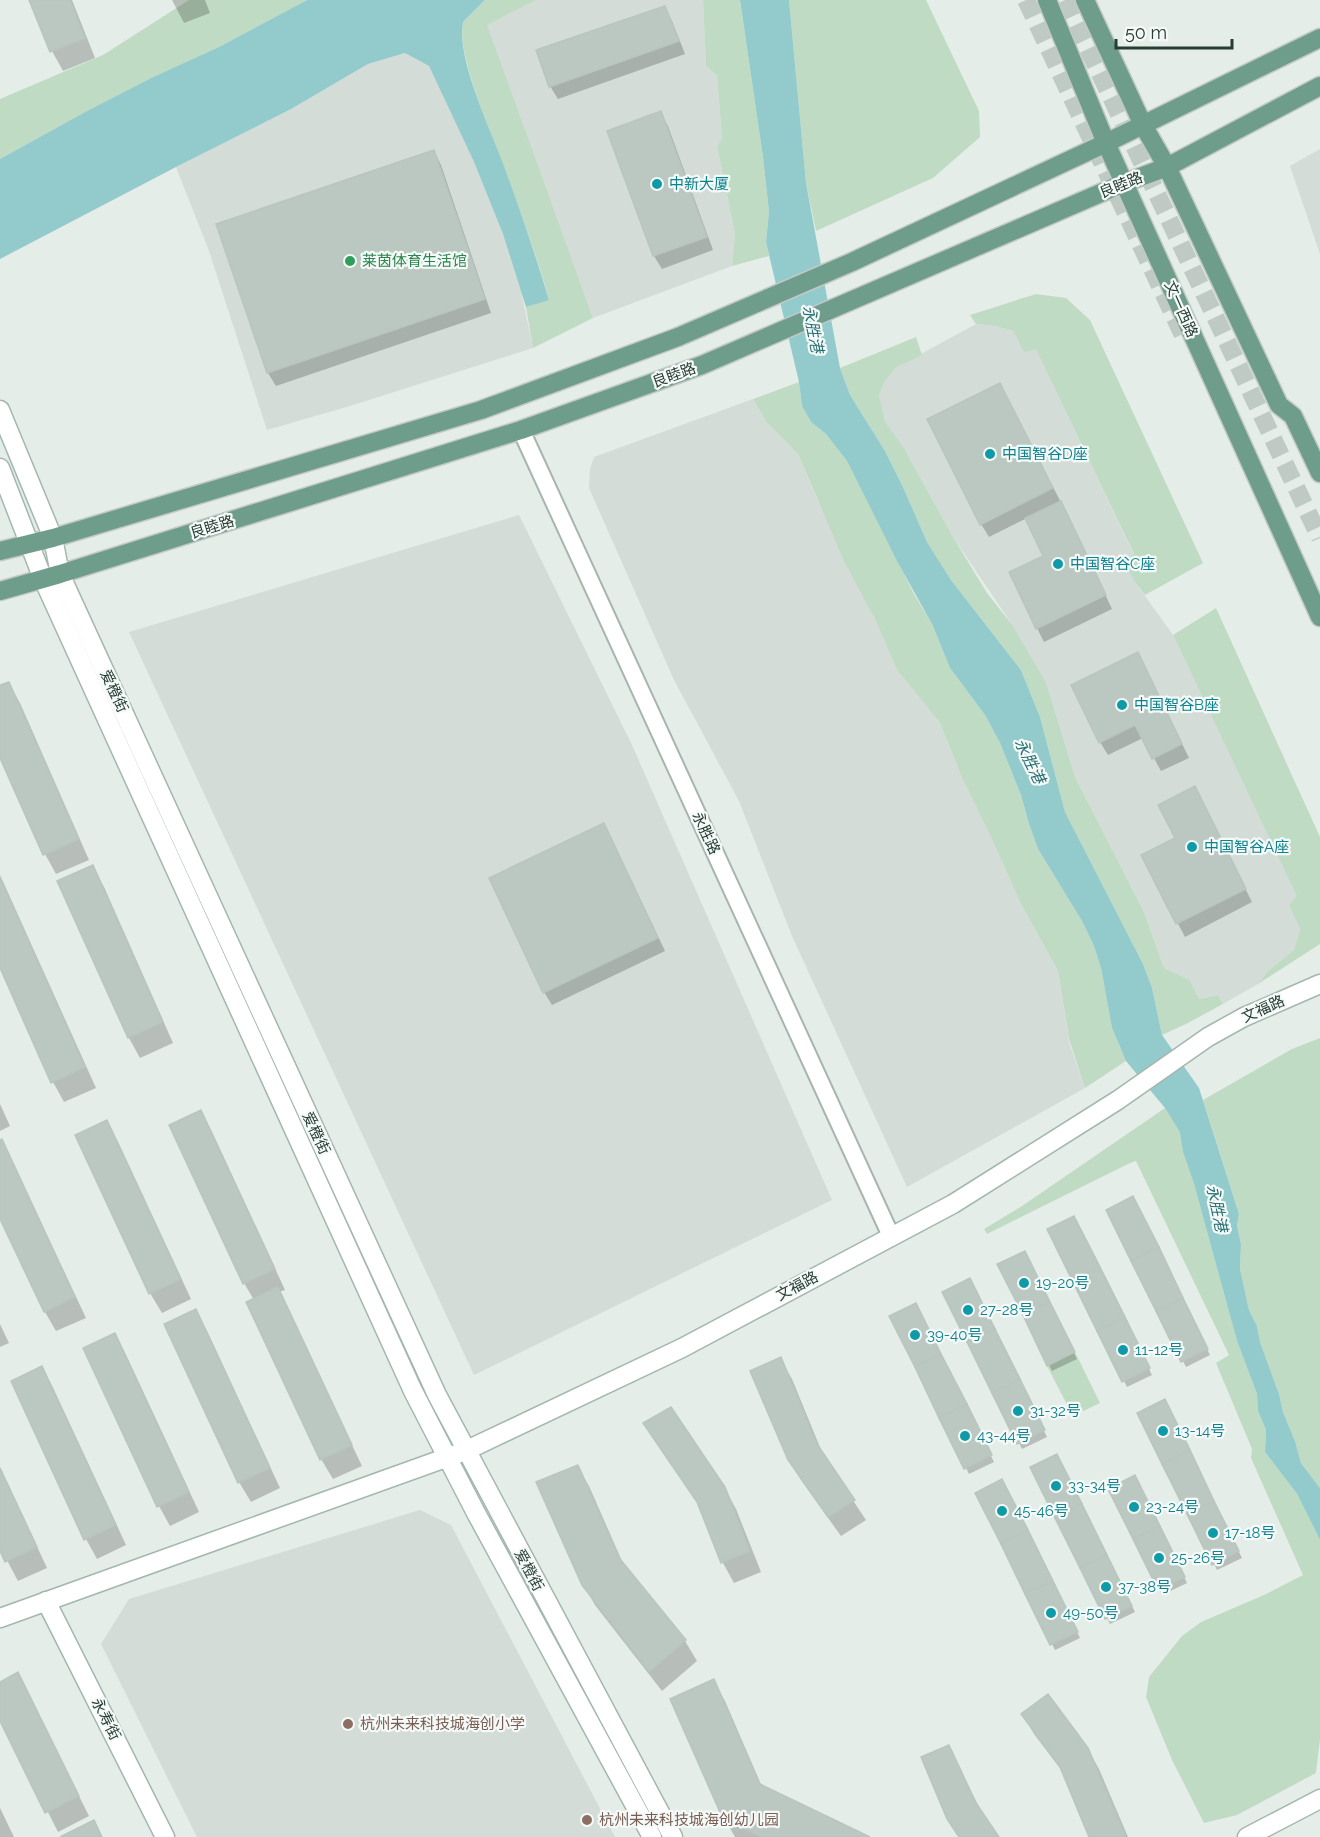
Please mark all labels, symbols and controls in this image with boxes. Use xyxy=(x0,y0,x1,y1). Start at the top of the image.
scale bar xyxy=(1116,12,1232,50)
text: 50 m xyxy=(1125,22,1167,43)
street label: 良睦路 xyxy=(1097,168,1145,202)
place label: 中新大厦 xyxy=(669,175,729,193)
marker: 中新大厦 xyxy=(650,177,664,191)
place label: 莱茵体育生活馆 xyxy=(362,252,467,270)
marker: 莱茵体育生活馆 xyxy=(343,254,357,268)
street label: 文一西路 xyxy=(1161,278,1201,340)
water label: 永胜港 xyxy=(799,304,827,356)
street label: 良睦路 xyxy=(650,359,698,391)
place label: 中国智谷D座 xyxy=(1002,445,1088,463)
marker: 中国智谷D座 xyxy=(983,447,997,461)
street label: 良睦路 xyxy=(188,512,236,542)
place label: 中国智谷C座 xyxy=(1070,555,1155,573)
marker: 中国智谷C座 xyxy=(1051,557,1065,571)
street label: 爱橙街 xyxy=(96,667,132,715)
place label: 中国智谷B座 xyxy=(1134,696,1219,714)
marker: 中国智谷B座 xyxy=(1115,698,1129,712)
water label: 永胜港 xyxy=(1011,735,1050,789)
street label: 永胜路 xyxy=(688,809,724,857)
place label: 中国智谷A座 xyxy=(1204,838,1289,856)
marker: 中国智谷A座 xyxy=(1185,840,1199,854)
street label: 文福路 xyxy=(1239,992,1287,1026)
street label: 爱橙街 xyxy=(298,1109,334,1157)
water label: 永胜港 xyxy=(1203,1183,1232,1235)
street label: 文福路 xyxy=(773,1267,821,1305)
place label: 19-20号 xyxy=(1036,1274,1089,1292)
marker: 19-20号 xyxy=(1017,1276,1031,1290)
place label: 27-28号 xyxy=(980,1301,1033,1319)
marker: 27-28号 xyxy=(961,1303,975,1317)
place label: 39-40号 xyxy=(927,1326,982,1344)
marker: 39-40号 xyxy=(908,1328,922,1342)
place label: 11-12号 xyxy=(1135,1341,1183,1359)
marker: 11-12号 xyxy=(1116,1343,1130,1357)
place label: 31-32号 xyxy=(1030,1402,1081,1420)
marker: 31-32号 xyxy=(1011,1404,1025,1418)
place label: 13-14号 xyxy=(1175,1422,1225,1440)
marker: 13-14号 xyxy=(1156,1424,1170,1438)
place label: 43-44号 xyxy=(977,1427,1031,1445)
marker: 43-44号 xyxy=(958,1429,972,1443)
place label: 33-34号 xyxy=(1068,1477,1121,1495)
marker: 33-34号 xyxy=(1049,1479,1063,1493)
place label: 23-24号 xyxy=(1146,1498,1199,1516)
marker: 23-24号 xyxy=(1127,1500,1141,1514)
place label: 45-46号 xyxy=(1014,1502,1069,1520)
marker: 45-46号 xyxy=(995,1504,1009,1518)
place label: 17-18号 xyxy=(1225,1524,1275,1542)
marker: 17-18号 xyxy=(1206,1526,1220,1540)
street label: 爱橙街 xyxy=(510,1546,548,1594)
place label: 25-26号 xyxy=(1171,1549,1225,1567)
marker: 25-26号 xyxy=(1152,1551,1166,1565)
place label: 37-38号 xyxy=(1118,1578,1171,1596)
marker: 37-38号 xyxy=(1099,1580,1113,1594)
place label: 49-50号 xyxy=(1063,1604,1119,1622)
marker: 49-50号 xyxy=(1044,1606,1058,1620)
street label: 永寿街 xyxy=(88,1695,124,1743)
place label: 杭州未来科技城海创小学 xyxy=(360,1715,525,1733)
marker: 杭州未来科技城海创小学 xyxy=(341,1717,355,1731)
place label: 杭州未来科技城海创幼儿园 xyxy=(599,1811,779,1829)
marker: 杭州未来科技城海创幼儿园 xyxy=(580,1813,594,1827)

